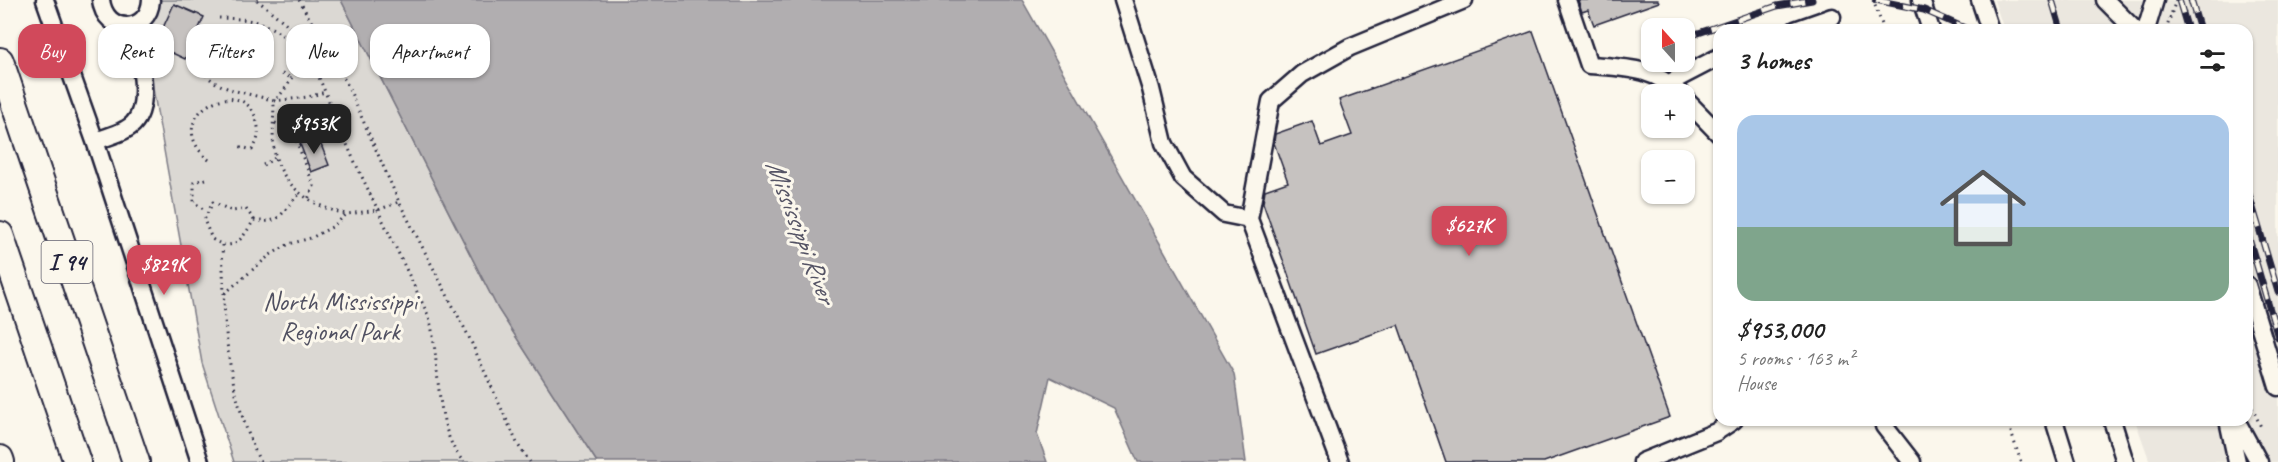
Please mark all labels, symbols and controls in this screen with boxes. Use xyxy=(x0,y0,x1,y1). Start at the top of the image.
north arrow xyxy=(1641,18,1695,72)
map controls xyxy=(1641,18,1695,204)
chip: Buy xyxy=(18,24,86,78)
chip: Rent xyxy=(98,24,174,78)
chip: Filters xyxy=(186,24,274,78)
chip: New xyxy=(286,24,358,78)
chip: Apartment xyxy=(370,24,490,78)
text: 3 homes xyxy=(1737,44,1810,77)
icon: filters xyxy=(2196,44,2229,77)
button: + xyxy=(1641,84,1695,138)
pin: $953K xyxy=(272,104,356,155)
text: $953K xyxy=(291,111,337,136)
button: − xyxy=(1641,150,1695,204)
icon: home xyxy=(1929,154,2037,262)
water label: Mississippi River xyxy=(758,155,845,311)
pin: $627K xyxy=(1427,206,1511,257)
text: $627K xyxy=(1446,213,1492,238)
road number: I 94 xyxy=(42,241,92,283)
pin: $829K xyxy=(122,245,206,296)
text: $829K xyxy=(141,252,187,277)
park label: North Mississippi Regional Park xyxy=(263,285,420,348)
text: $953,000 xyxy=(1737,313,1823,346)
text: 5 rooms · 163 m² xyxy=(1737,346,1854,371)
text: House xyxy=(1737,371,1776,396)

